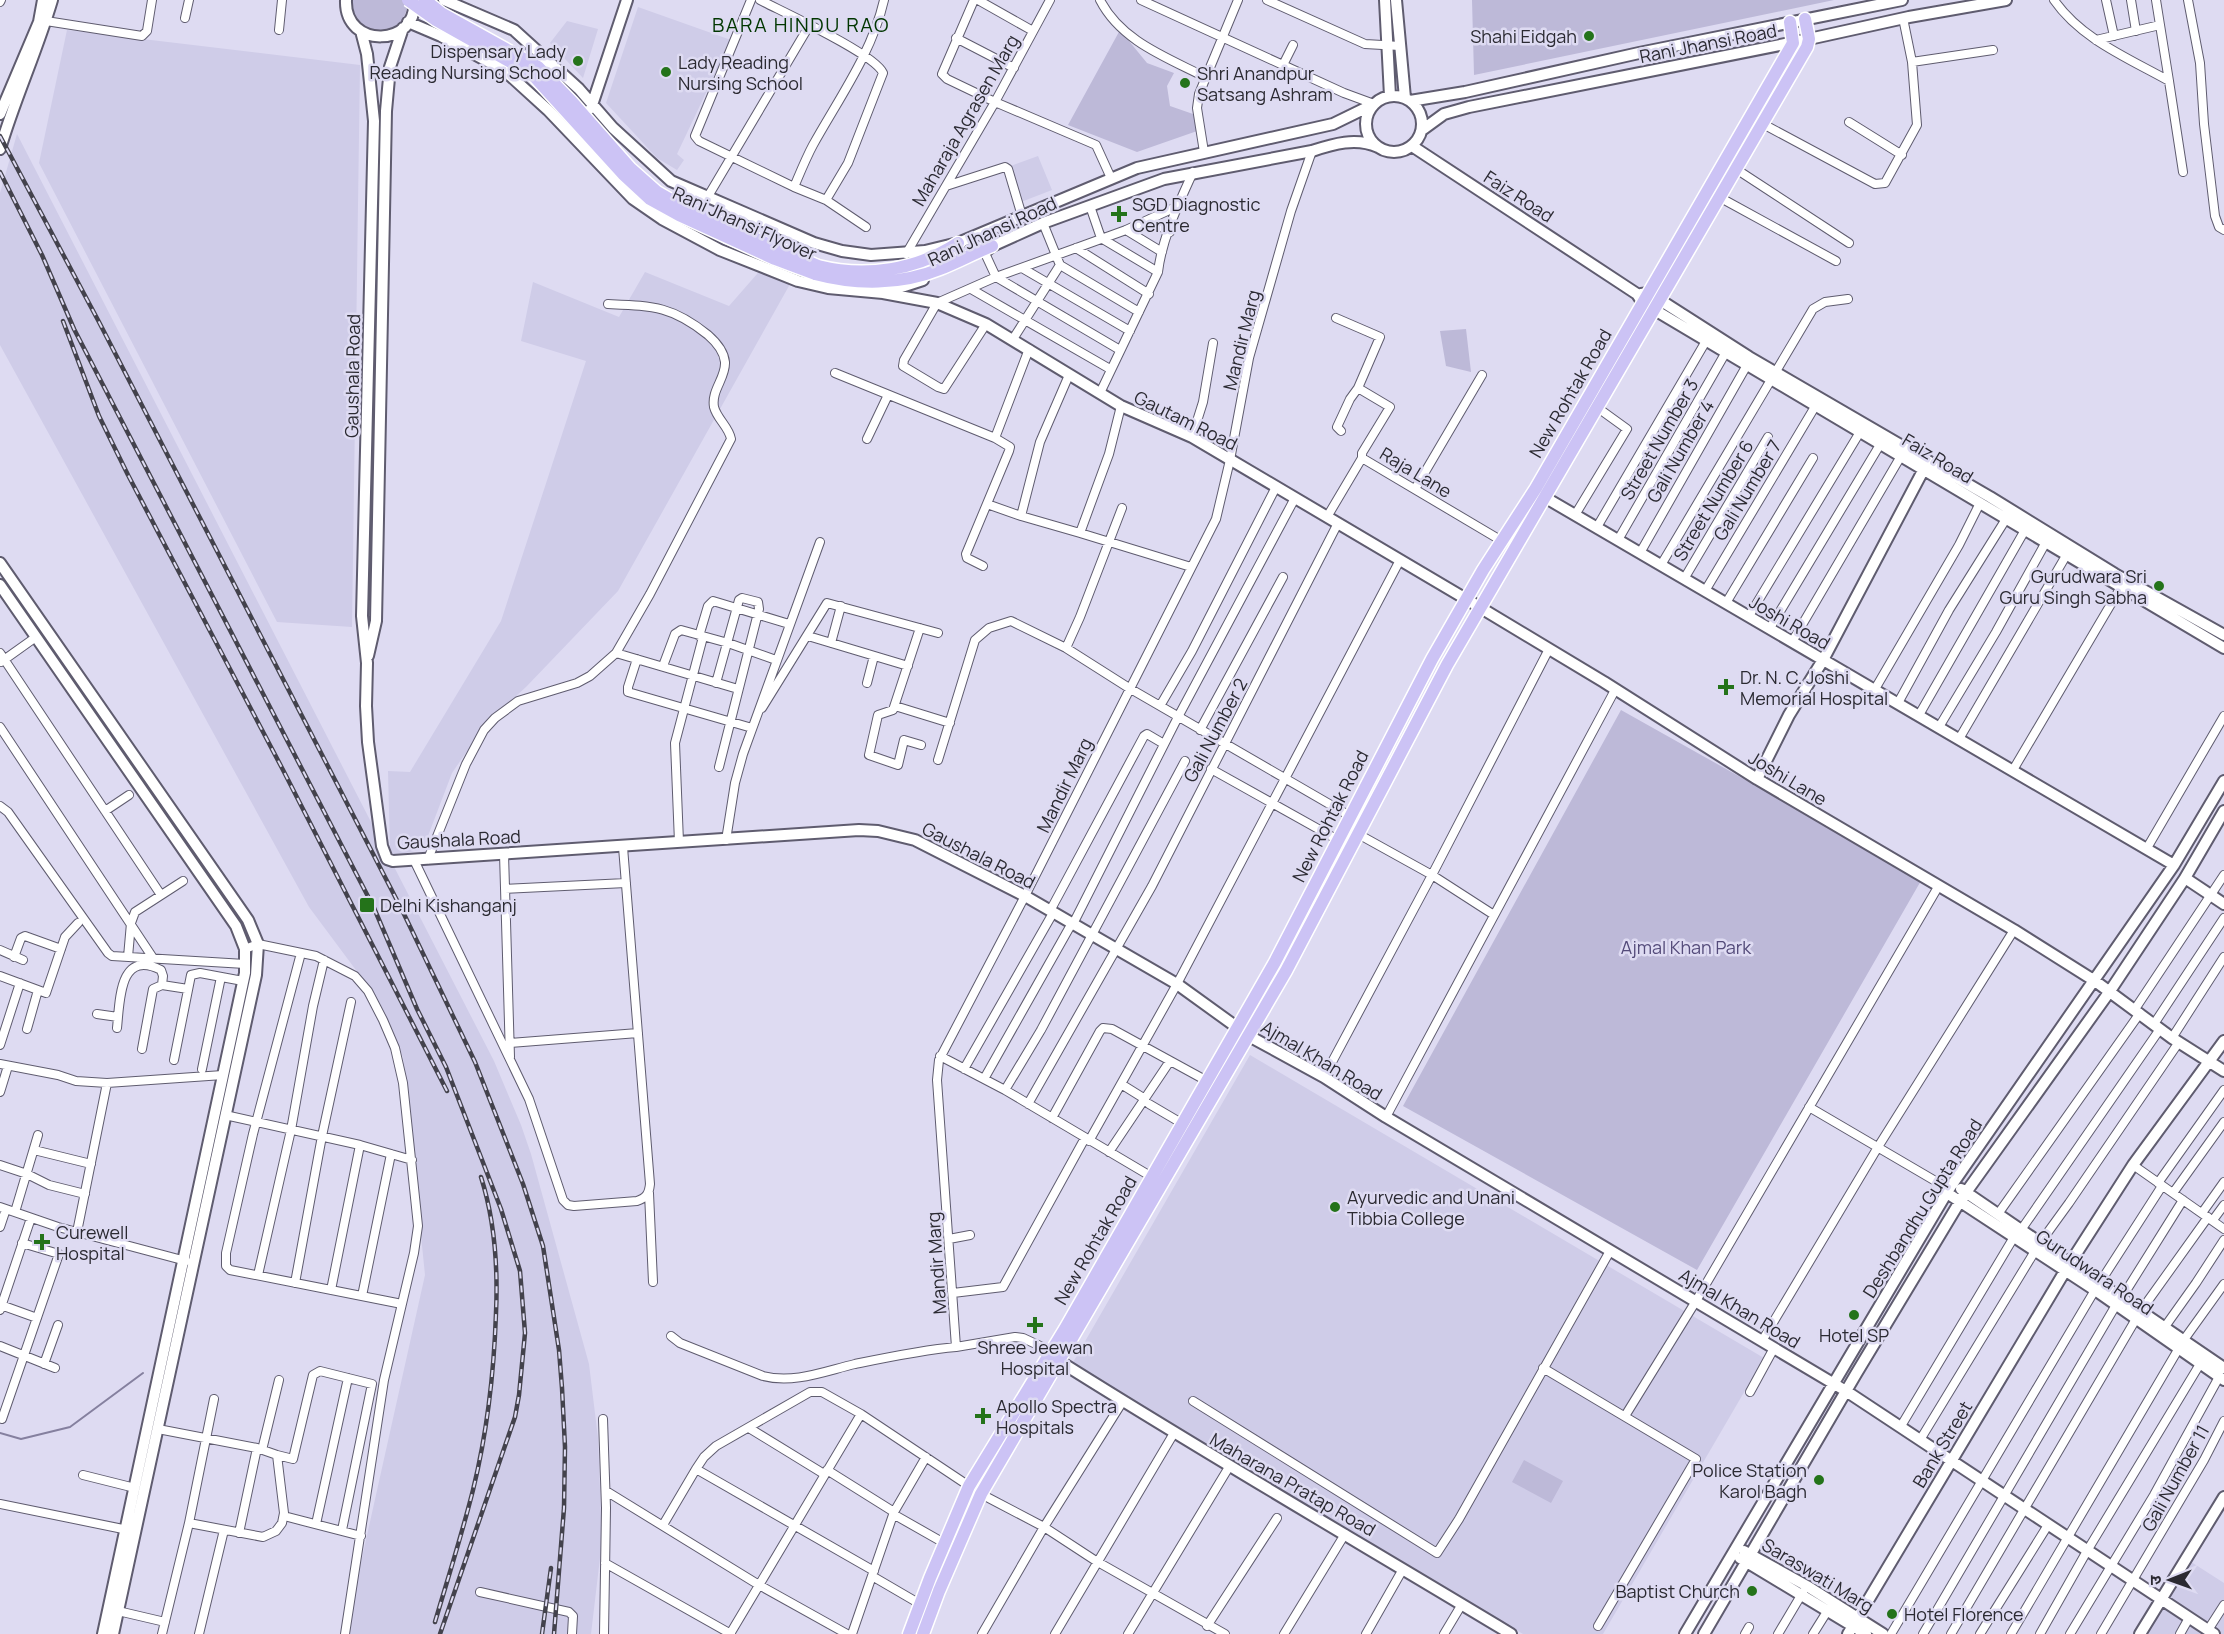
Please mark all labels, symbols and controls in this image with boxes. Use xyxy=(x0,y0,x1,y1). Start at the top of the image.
district label: BARA HINDU RAO xyxy=(712,11,890,38)
street label: Rani Jhansi Road xyxy=(1637,18,1779,68)
place label: Shahi Eidgah xyxy=(1470,24,1577,48)
marker: Shahi Eidgah xyxy=(1582,29,1596,43)
street label: Maharaja Agrasen Marg xyxy=(906,30,1024,210)
place label: Dispensary Lady Reading Nursing School xyxy=(370,39,566,84)
place label: Lady Reading Nursing School xyxy=(678,50,803,95)
marker: Dispensary Lady Reading Nursing School xyxy=(571,54,585,68)
place label: Shri Anandpur Satsang Ashram xyxy=(1197,61,1333,106)
marker: Lady Reading Nursing School xyxy=(659,65,673,79)
marker: Shri Anandpur Satsang Ashram xyxy=(1178,76,1192,90)
street label: Faiz Road xyxy=(1479,165,1559,227)
street label: Rani Jhansi Flyover xyxy=(669,180,821,266)
street label: Rani Jhansi Road xyxy=(924,191,1060,271)
place label: SGD Diagnostic Centre xyxy=(1132,192,1260,237)
marker: SGD Diagnostic Centre xyxy=(1110,205,1128,223)
street label: Mandir Marg xyxy=(1217,287,1265,393)
street label: Gaushala Road xyxy=(339,314,365,438)
street label: New Rohtak Road xyxy=(1523,324,1617,462)
street label: Street Number 3 xyxy=(1615,374,1703,504)
street label: Gautam Road xyxy=(1130,385,1242,455)
street label: Gali Number 4 xyxy=(1641,395,1719,507)
street label: Faiz Road xyxy=(1898,427,1978,489)
street label: Street Number 6 xyxy=(1667,435,1759,565)
street label: Gali Number 7 xyxy=(1708,435,1786,545)
street label: Raja Lane xyxy=(1376,441,1456,503)
place label: Gurudwara Sri Guru Singh Sabha xyxy=(1999,564,2147,609)
marker: Gurudwara Sri Guru Singh Sabha xyxy=(2152,579,2166,593)
street label: Joshi Road xyxy=(1745,589,1835,655)
place label: Dr. N. C. Joshi Memorial Hospital xyxy=(1740,665,1888,710)
street label: Gali Number 2 xyxy=(1178,674,1252,786)
marker: Dr. N. C. Joshi Memorial Hospital xyxy=(1717,678,1735,696)
street label: Mandir Marg xyxy=(1031,734,1097,836)
street label: Joshi Lane xyxy=(1744,745,1832,811)
street label: New Rohtak Road xyxy=(1286,746,1374,886)
street label: Gaushala Road xyxy=(918,816,1040,894)
street label: Gaushala Road xyxy=(396,824,522,854)
place label: Delhi Kishanganj xyxy=(380,893,517,917)
marker: Delhi Kishanganj xyxy=(358,896,376,914)
park label: Ajmal Khan Park xyxy=(1621,935,1752,959)
street label: Ajmal Khan Road xyxy=(1257,1014,1387,1106)
street label: Deshbandhu Gupta Road xyxy=(1857,1114,1987,1302)
street label: New Rohtak Road xyxy=(1048,1171,1142,1309)
place label: Ayurvedic and Unani Tibbia College xyxy=(1347,1185,1515,1230)
marker: Ayurvedic and Unani Tibbia College xyxy=(1328,1200,1342,1214)
street label: Mandir Marg xyxy=(920,1211,952,1315)
place label: Curewell Hospital xyxy=(56,1220,128,1265)
street label: Gurudwara Road xyxy=(2032,1224,2158,1320)
marker: Curewell Hospital xyxy=(33,1233,51,1251)
street label: Ajmal Khan Road xyxy=(1675,1262,1805,1354)
marker: Hotel SP xyxy=(1847,1308,1861,1322)
marker: Shree Jeewan Hospital xyxy=(1026,1316,1044,1334)
place label: Hotel SP xyxy=(1819,1323,1889,1347)
place label: Shree Jeewan Hospital xyxy=(977,1335,1093,1380)
place label: Apollo Spectra Hospitals xyxy=(996,1394,1117,1439)
street label: Bank Street xyxy=(1907,1396,1977,1492)
marker: Apollo Spectra Hospitals xyxy=(974,1407,992,1425)
street label: Gali Number 11 xyxy=(2136,1420,2214,1536)
street label: Maharana Pratap Road xyxy=(1206,1427,1380,1541)
place label: Police Station Karol Bagh xyxy=(1692,1458,1807,1503)
marker: Police Station Karol Bagh xyxy=(1812,1473,1826,1487)
street label: Saraswati Marg xyxy=(1758,1532,1878,1618)
north arrow xyxy=(2140,1550,2200,1610)
text: उ xyxy=(2144,1575,2166,1585)
place label: Baptist Church xyxy=(1615,1579,1740,1603)
marker: Baptist Church xyxy=(1745,1584,1759,1598)
place label: Hotel Florence xyxy=(1904,1602,2023,1626)
marker: Hotel Florence xyxy=(1885,1607,1899,1621)

